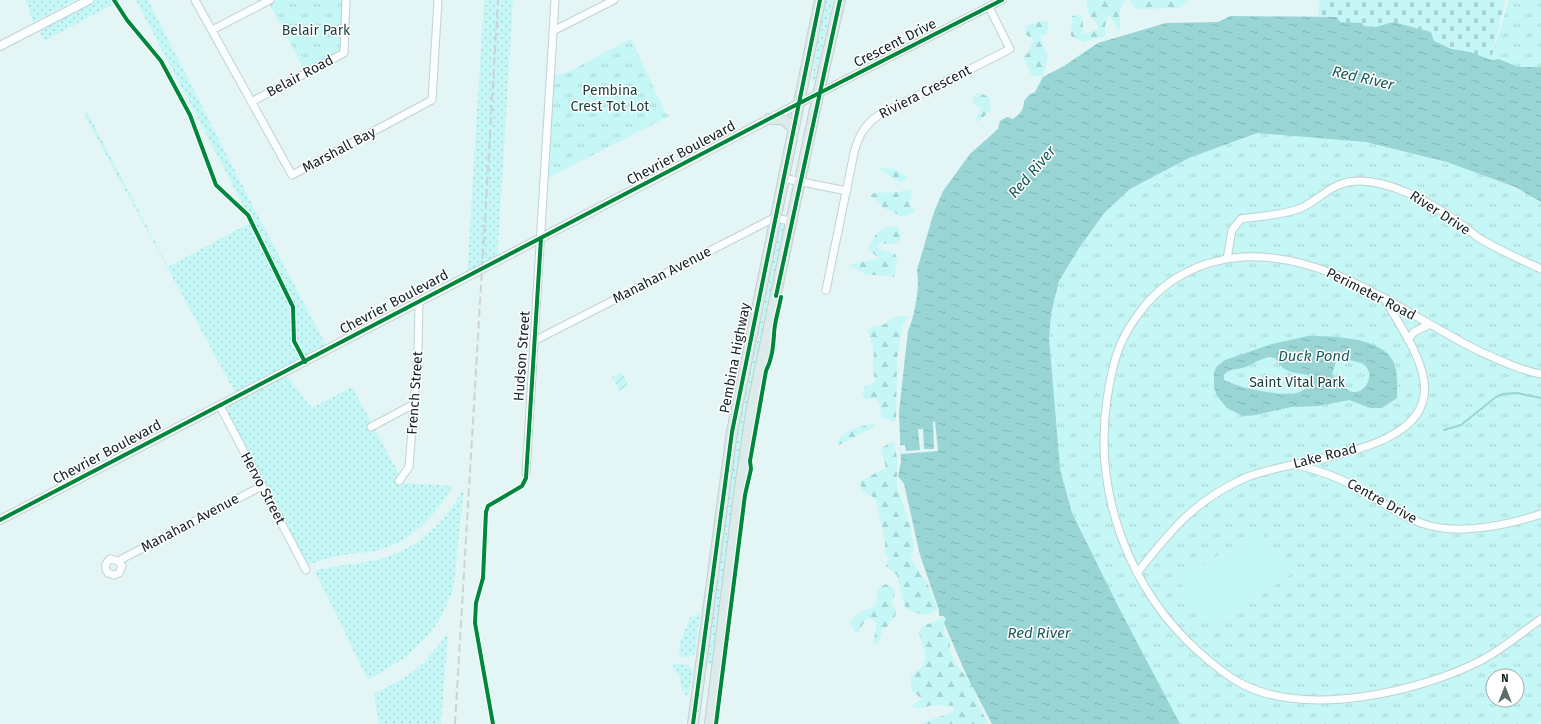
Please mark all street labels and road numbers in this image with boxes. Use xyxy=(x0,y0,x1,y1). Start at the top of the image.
street label: Crescent Drive xyxy=(851,15,939,71)
street label: Belair Road xyxy=(264,51,336,101)
street label: Riviera Crescent xyxy=(876,61,975,123)
street label: Chevrier Boulevard xyxy=(624,117,738,189)
street label: Marshall Bay xyxy=(299,124,379,176)
street label: River Drive xyxy=(1407,187,1473,239)
street label: Manahan Avenue xyxy=(610,243,714,307)
street label: Perimeter Road xyxy=(1323,264,1419,324)
street label: Chevrier Boulevard xyxy=(337,266,451,338)
street label: Pembina Highway xyxy=(716,301,754,415)
street label: Hudson Street xyxy=(510,309,534,402)
street label: French Street xyxy=(404,350,426,435)
street label: Chevrier Boulevard xyxy=(50,416,164,488)
street label: Lake Road xyxy=(1291,440,1359,472)
street label: Hervo Street xyxy=(237,449,290,528)
street label: Centre Drive xyxy=(1344,475,1420,527)
street label: Manahan Avenue xyxy=(138,490,242,556)

